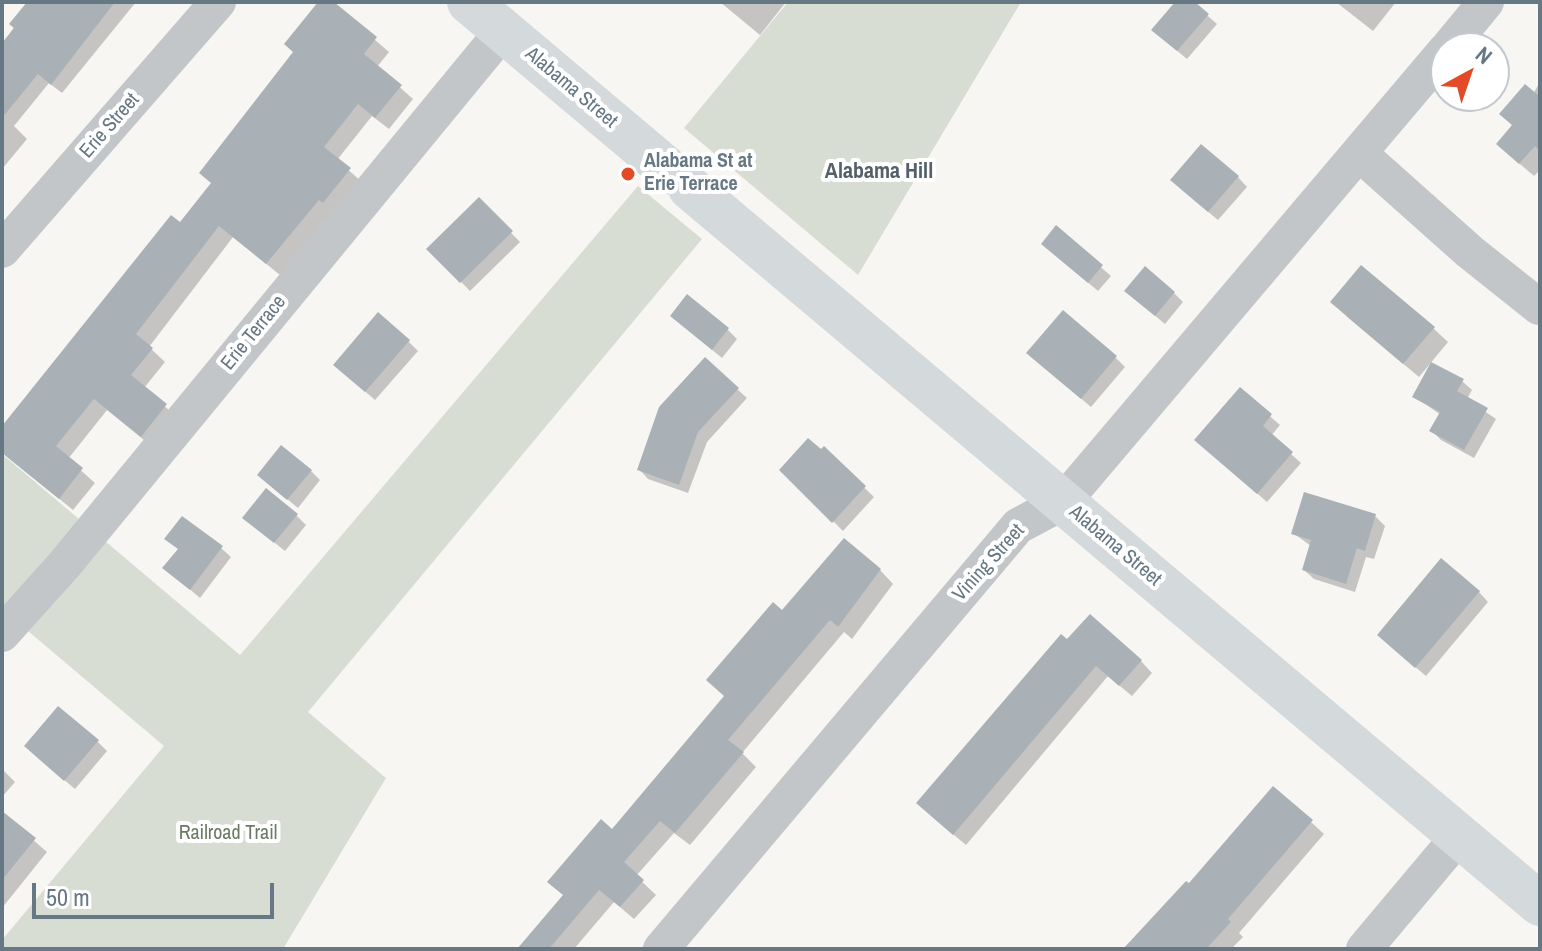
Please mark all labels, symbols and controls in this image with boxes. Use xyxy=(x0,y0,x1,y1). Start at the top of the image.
north arrow xyxy=(1430,32,1510,112)
text: N xyxy=(1470,39,1499,71)
street label: Alabama Street xyxy=(520,42,622,134)
street label: Erie Street xyxy=(75,89,145,163)
place label: Alabama St at Erie Terrace xyxy=(644,150,752,197)
district label: Alabama Hill xyxy=(825,159,933,185)
marker: Alabama St at Erie Terrace xyxy=(619,165,637,183)
street label: Erie Terrace xyxy=(217,291,291,375)
street label: Alabama Street xyxy=(1064,500,1166,592)
street label: Vining Street xyxy=(948,520,1030,606)
park label: Railroad Trail xyxy=(179,822,277,846)
scale bar xyxy=(36,867,278,917)
text: 50 m xyxy=(46,881,90,913)

